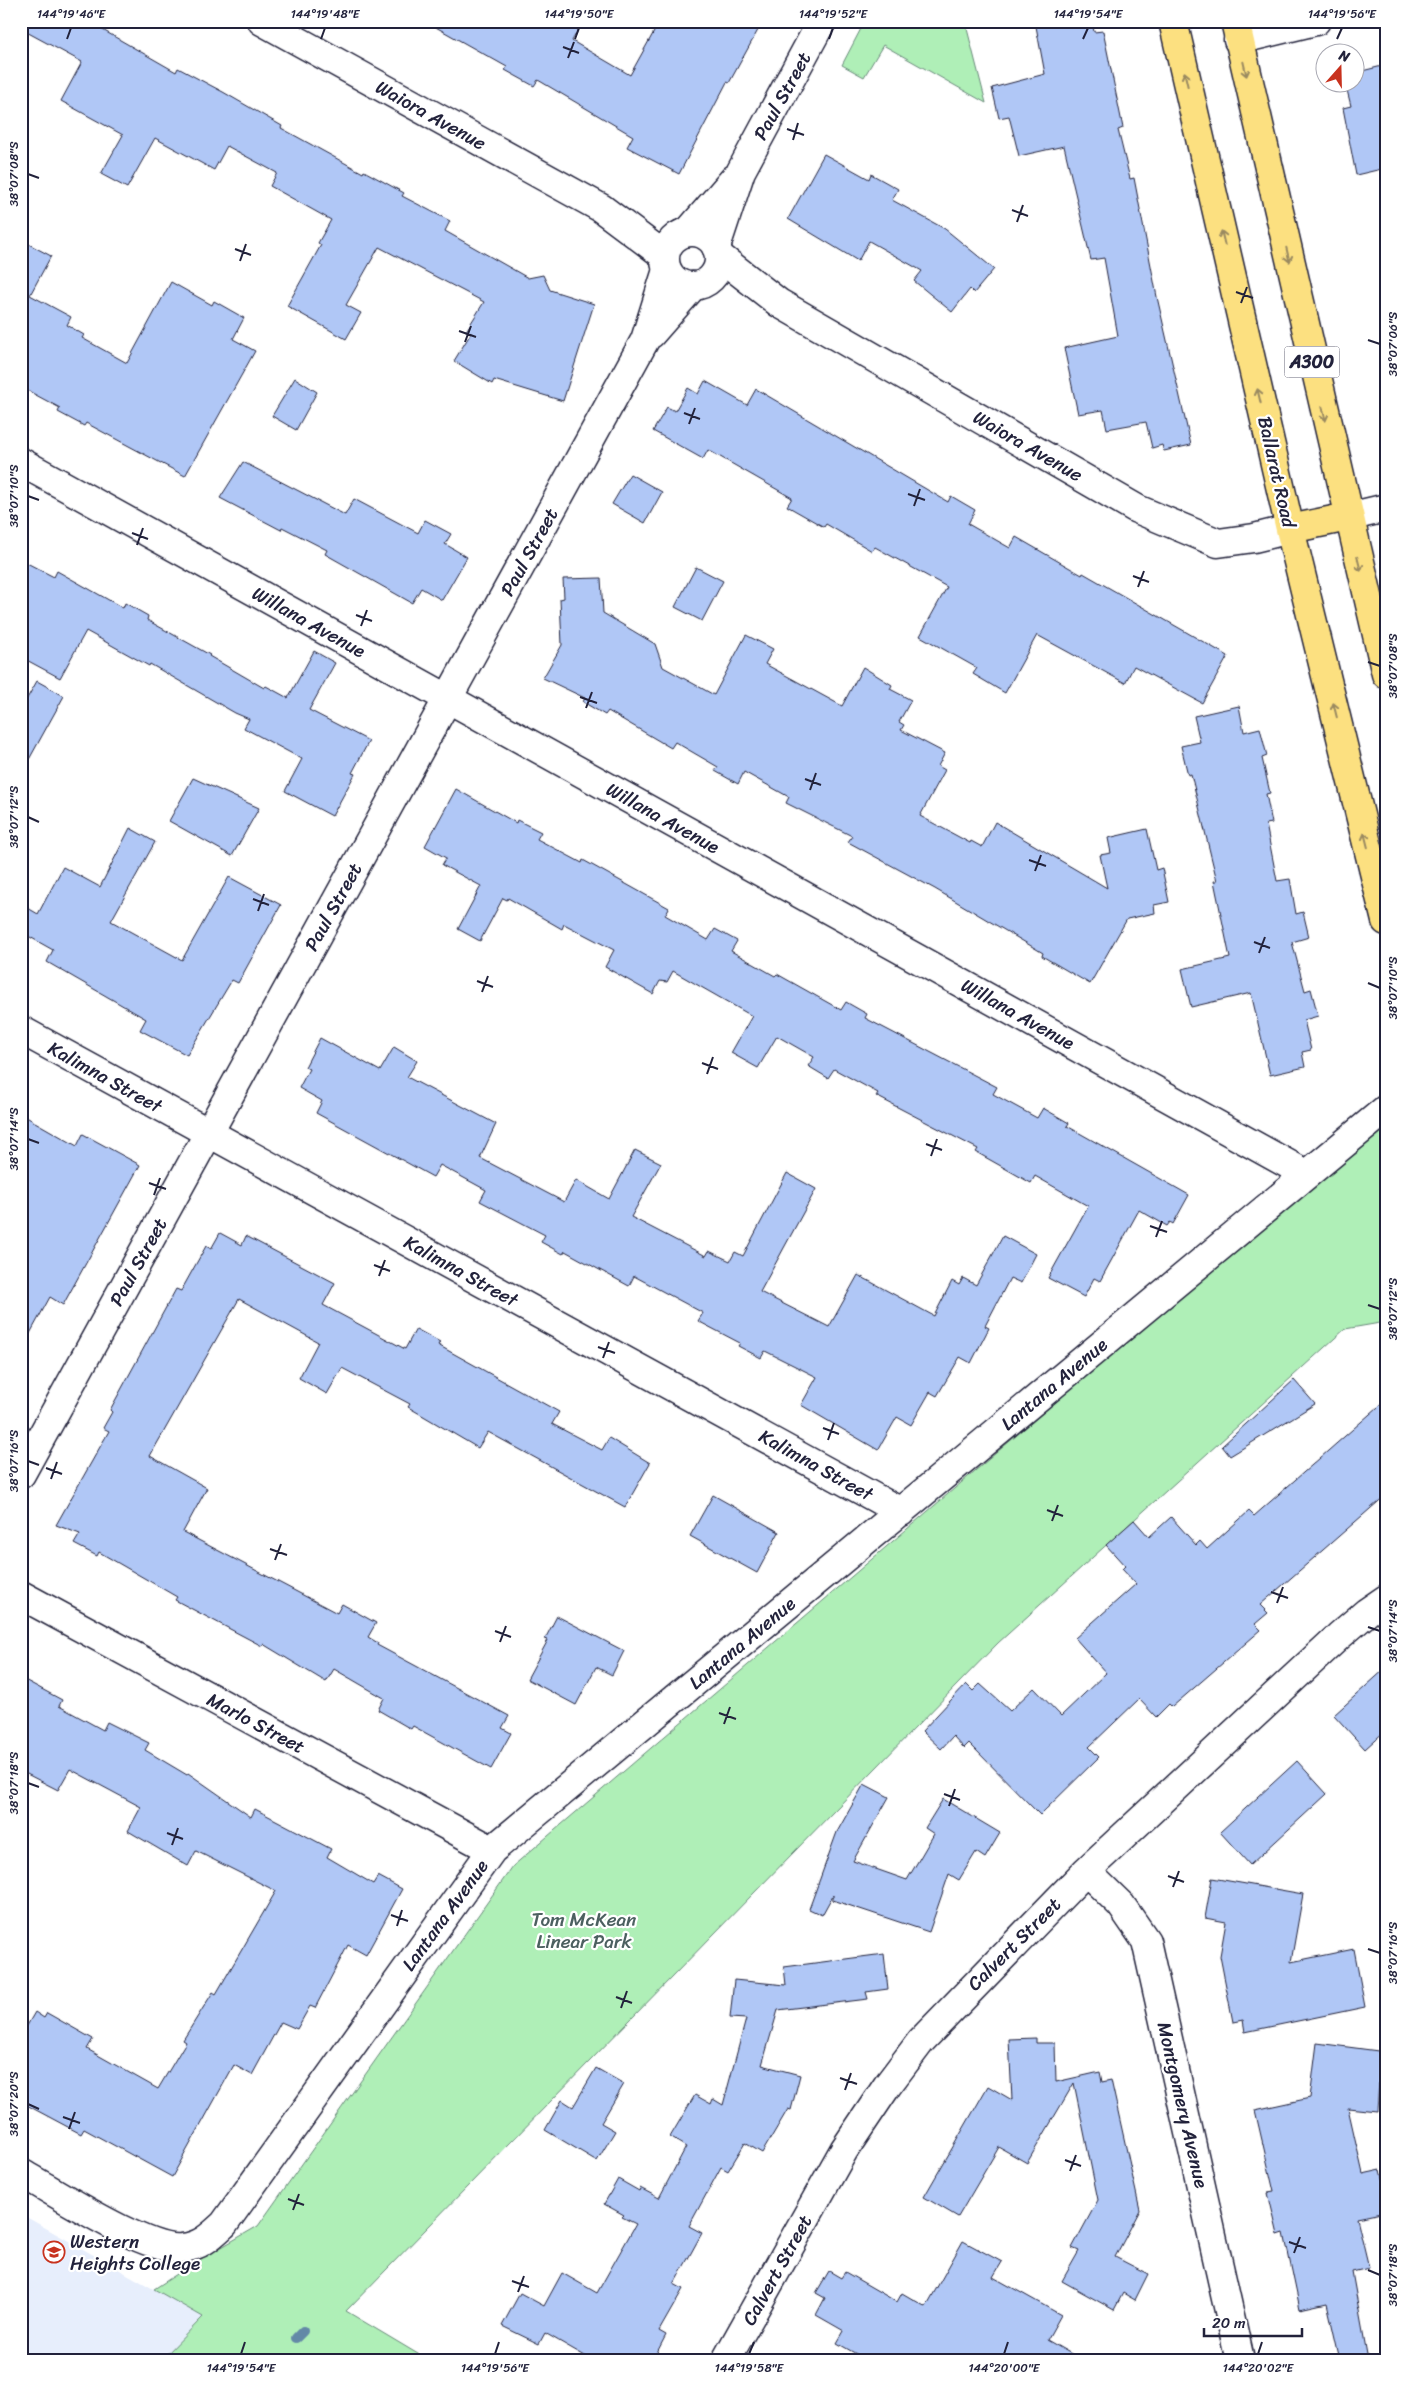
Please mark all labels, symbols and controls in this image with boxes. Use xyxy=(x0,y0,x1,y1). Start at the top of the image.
text: 144°19'46"E xyxy=(37,3,106,25)
text: 144°19'48"E xyxy=(291,3,361,25)
text: 144°19'50"E xyxy=(545,3,615,25)
text: 144°19'52"E xyxy=(799,3,868,25)
text: 144°19'54"E xyxy=(1054,3,1124,25)
text: 144°19'56"E xyxy=(1308,3,1377,25)
north arrow xyxy=(1314,42,1364,92)
text: N xyxy=(1335,43,1353,70)
street label: Paul Street xyxy=(744,46,820,146)
one-way arrow xyxy=(1241,60,1250,76)
street label: Waiora Avenue xyxy=(369,71,493,159)
one-way arrow xyxy=(1181,72,1190,88)
text: 38°07'08"S xyxy=(3,141,25,207)
one-way arrow xyxy=(1218,230,1227,246)
one-way arrow xyxy=(1284,247,1293,263)
text: 38°07'06"S xyxy=(1382,311,1404,376)
road number: A300 xyxy=(1284,347,1340,378)
one-way arrow xyxy=(1254,388,1263,404)
street label: Waiora Avenue xyxy=(967,401,1089,491)
one-way arrow xyxy=(1320,405,1329,421)
street label: Ballarat Road xyxy=(1248,413,1306,532)
text: 38°07'10"S xyxy=(3,464,25,528)
street label: Paul Street xyxy=(491,502,567,602)
one-way arrow xyxy=(1355,555,1364,571)
street label: Willana Avenue xyxy=(246,577,372,667)
text: 38°07'08"S xyxy=(1382,633,1404,699)
one-way arrow xyxy=(1330,703,1339,719)
street label: Willana Avenue xyxy=(600,773,726,863)
text: 38°07'12"S xyxy=(3,785,25,848)
one-way arrow xyxy=(1361,832,1370,848)
street label: Paul Street xyxy=(295,857,371,957)
text: 38°07'10"S xyxy=(1382,956,1404,1020)
street label: Willana Avenue xyxy=(955,969,1081,1059)
street label: Kalimna Street xyxy=(42,1032,169,1123)
text: 38°07'14"S xyxy=(3,1107,25,1171)
street label: Paul Street xyxy=(100,1212,176,1312)
street label: Kalimna Street xyxy=(398,1226,525,1317)
text: 38°07'12"S xyxy=(1382,1277,1404,1340)
street label: Lantana Avenue xyxy=(993,1329,1115,1439)
street label: Kalimna Street xyxy=(753,1420,880,1511)
text: 38°07'16"S xyxy=(3,1429,25,1492)
street label: Lantana Avenue xyxy=(681,1588,803,1698)
text: 38°07'14"S xyxy=(1382,1599,1404,1663)
street label: Marlo Street xyxy=(201,1683,311,1763)
text: 38°07'18"S xyxy=(3,1751,25,1814)
street label: Lantana Avenue xyxy=(393,1852,497,1978)
street label: Calvert Street xyxy=(959,1889,1069,1999)
park label: Tom McKean Linear Park xyxy=(532,1903,636,1958)
text: 38°07'16"S xyxy=(1382,1921,1404,1984)
street label: Montgomery Avenue xyxy=(1148,2019,1218,2191)
text: 38°07'20"S xyxy=(3,2071,25,2136)
street label: Calvert Street xyxy=(733,2209,821,2331)
place label: Western Heights College xyxy=(70,2225,200,2280)
school or university icon: Western Heights College xyxy=(42,2240,66,2264)
text: 38°07'18"S xyxy=(1382,2243,1404,2306)
scale bar xyxy=(1204,2306,1302,2338)
text: 20 m xyxy=(1212,2310,1246,2336)
text: 144°19'54"E xyxy=(207,2357,277,2379)
text: 144°19'56"E xyxy=(461,2357,530,2379)
text: 144°19'58"E xyxy=(715,2357,785,2379)
text: 144°20'00"E xyxy=(968,2357,1041,2379)
text: 144°20'02"E xyxy=(1223,2357,1295,2379)

